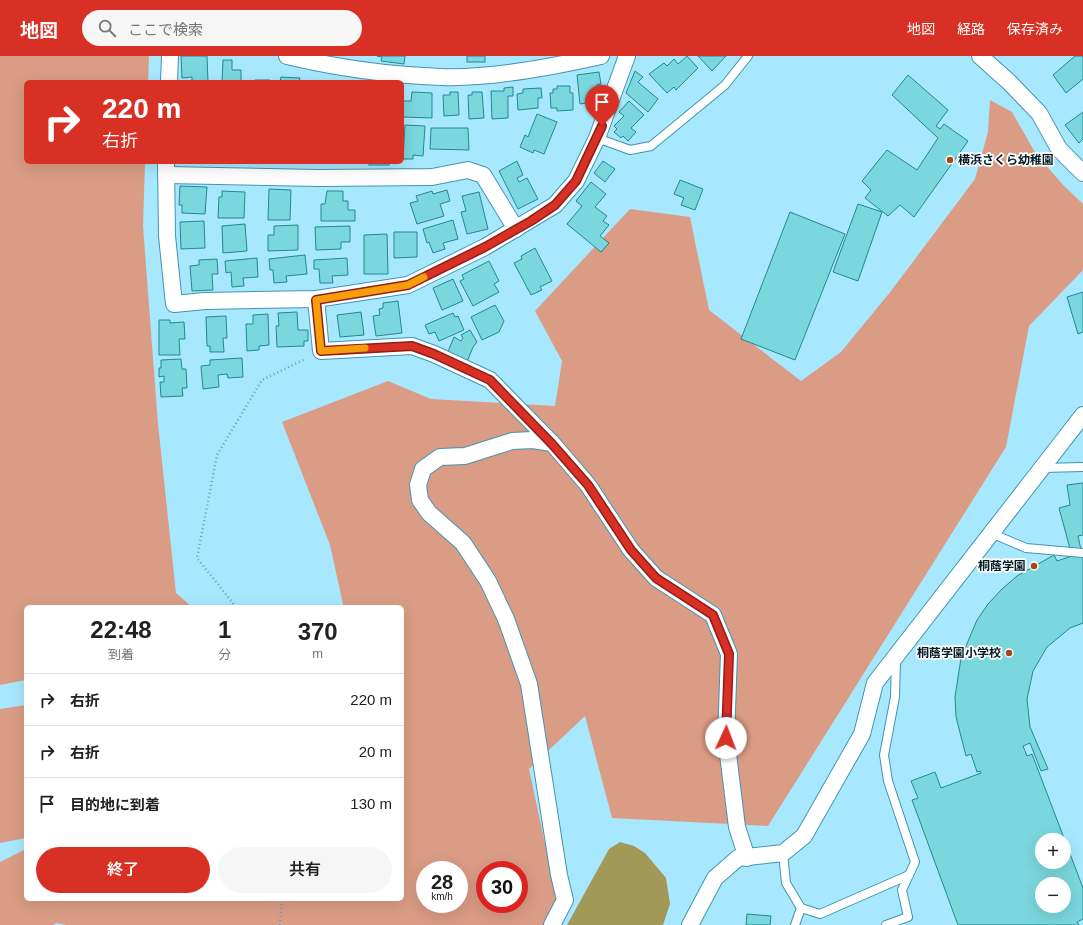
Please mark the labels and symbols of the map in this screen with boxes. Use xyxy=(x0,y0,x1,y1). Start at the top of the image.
pin xyxy=(585,85,619,126)
place label: 横浜さくら幼稚園 xyxy=(958,153,1054,167)
marker: 横浜さくら幼稚園 xyxy=(945,155,955,165)
place label: 桐蔭学園 xyxy=(978,559,1026,573)
marker: 桐蔭学園 xyxy=(1029,561,1039,571)
place label: 桐蔭学園小学校 xyxy=(917,646,1001,660)
marker: 桐蔭学園小学校 xyxy=(1004,648,1014,658)
position arrow xyxy=(705,717,747,759)
speed limit sign: 30 xyxy=(476,861,528,913)

